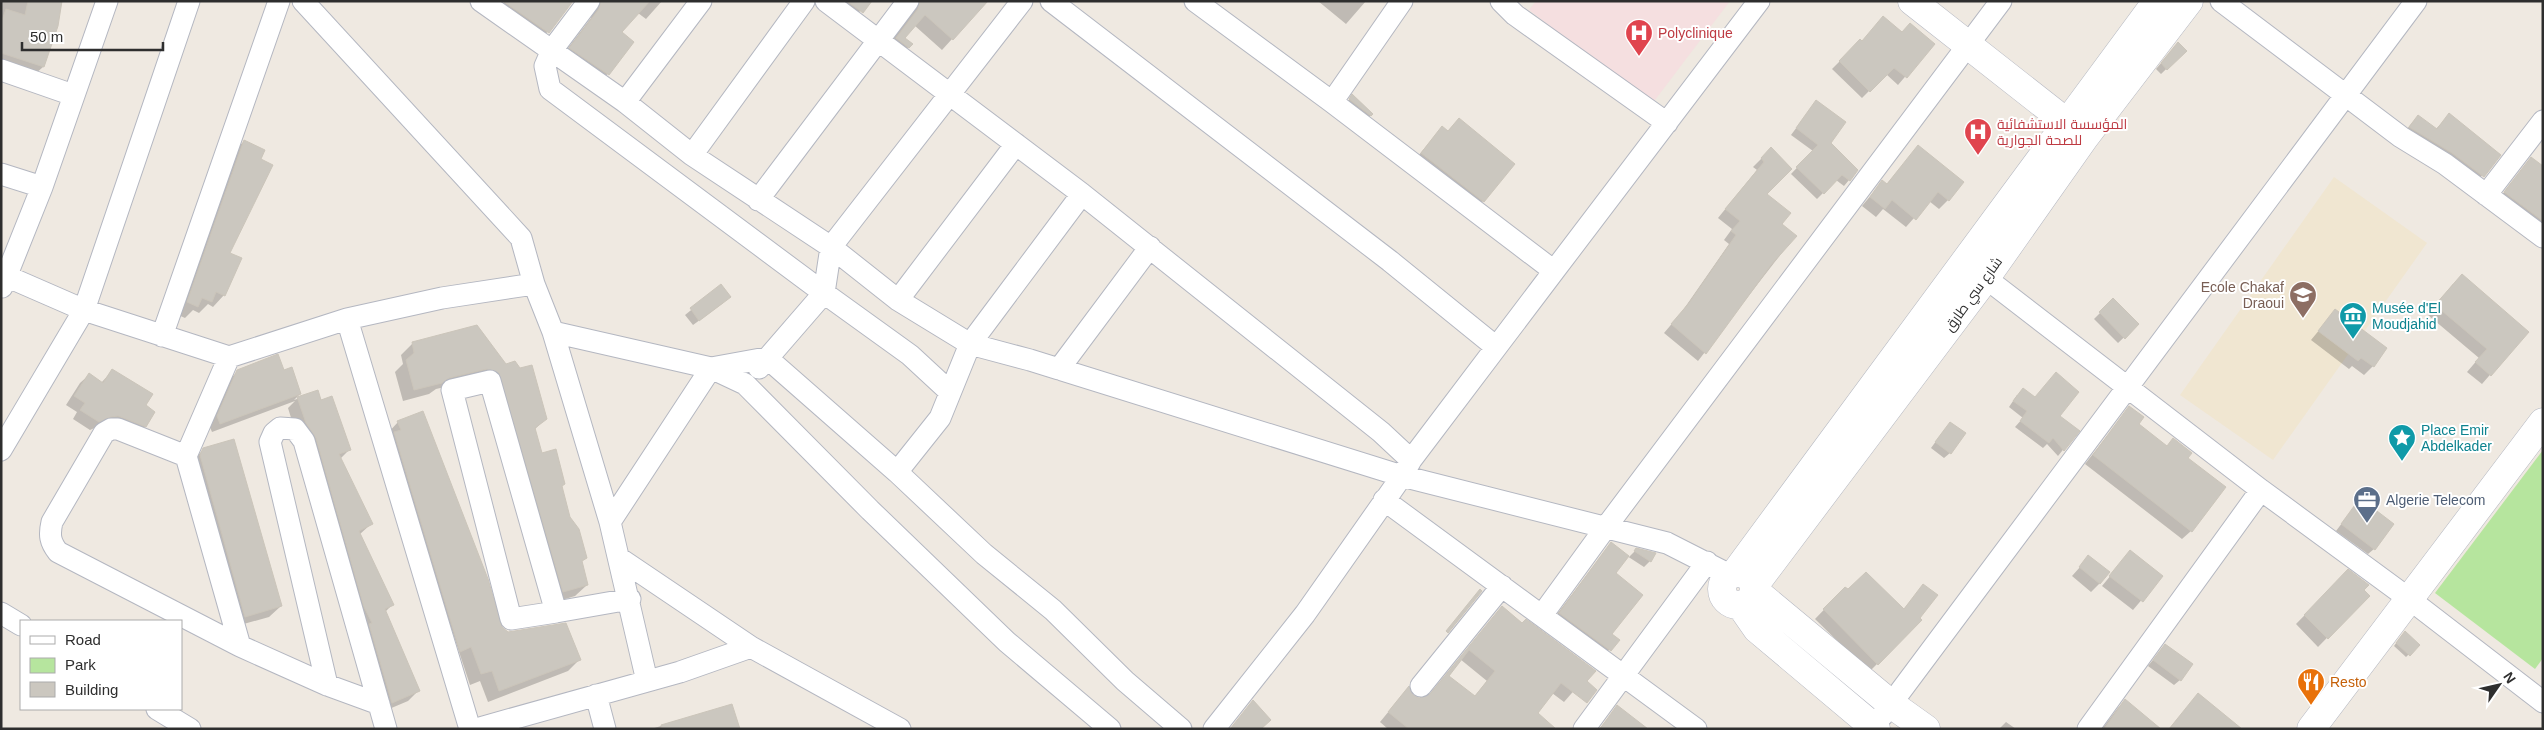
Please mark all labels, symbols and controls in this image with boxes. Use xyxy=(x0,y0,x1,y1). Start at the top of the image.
hospital icon: Polyclinique xyxy=(1624,18,1654,57)
scale bar xyxy=(22,20,164,52)
place label: Polyclinique xyxy=(1658,25,1733,41)
text: 50 m xyxy=(30,28,63,45)
place label: المؤسسة الاستشفائية للصحة الجوارية xyxy=(1997,116,2127,148)
hospital icon: المؤسسة الاستشفائية للصحة الجوارية xyxy=(1963,117,1993,156)
street label: شارع سي طارق xyxy=(1941,254,2008,336)
place label: Ecole Chakaf Draoui xyxy=(2201,279,2284,311)
school or university icon: Ecole Chakaf Draoui xyxy=(2288,280,2318,319)
place label: Musée d'El Moudjahid xyxy=(2372,300,2441,332)
museum icon: Musée d'El Moudjahid xyxy=(2338,301,2368,340)
place label: Place Emir Abdelkader xyxy=(2421,422,2492,454)
place icon: Place Emir Abdelkader xyxy=(2387,423,2417,462)
office icon: Algerie Telecom xyxy=(2352,485,2382,524)
place label: Algerie Telecom xyxy=(2386,492,2485,508)
legend xyxy=(20,620,182,710)
text: Road xyxy=(65,631,101,648)
text: Park xyxy=(65,656,96,673)
north arrow xyxy=(2474,660,2524,710)
restaurant icon: Resto xyxy=(2296,667,2326,706)
text: N xyxy=(2500,669,2519,686)
place label: Resto xyxy=(2330,674,2367,690)
text: Building xyxy=(65,681,118,698)

